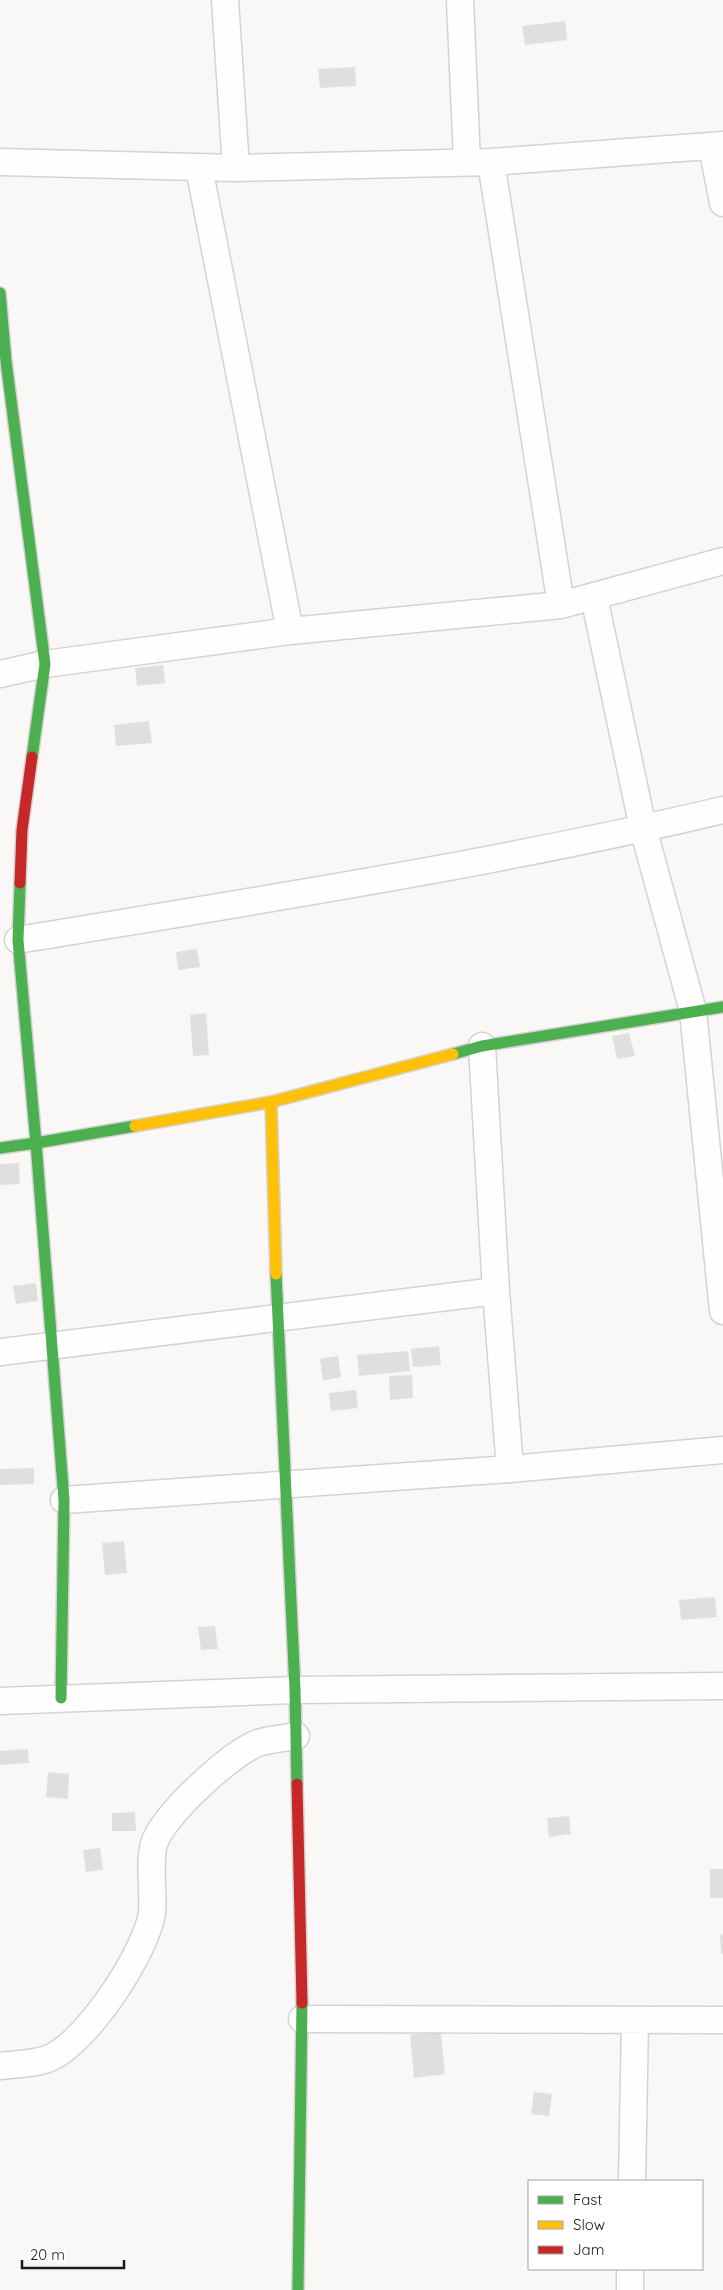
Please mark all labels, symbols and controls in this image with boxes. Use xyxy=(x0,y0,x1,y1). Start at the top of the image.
legend xyxy=(528,2180,703,2270)
text: Fast xyxy=(573,2190,602,2209)
text: Slow xyxy=(573,2215,605,2234)
scale bar xyxy=(22,2238,125,2270)
text: Jam xyxy=(573,2240,604,2259)
text: 20 m xyxy=(30,2245,65,2264)

